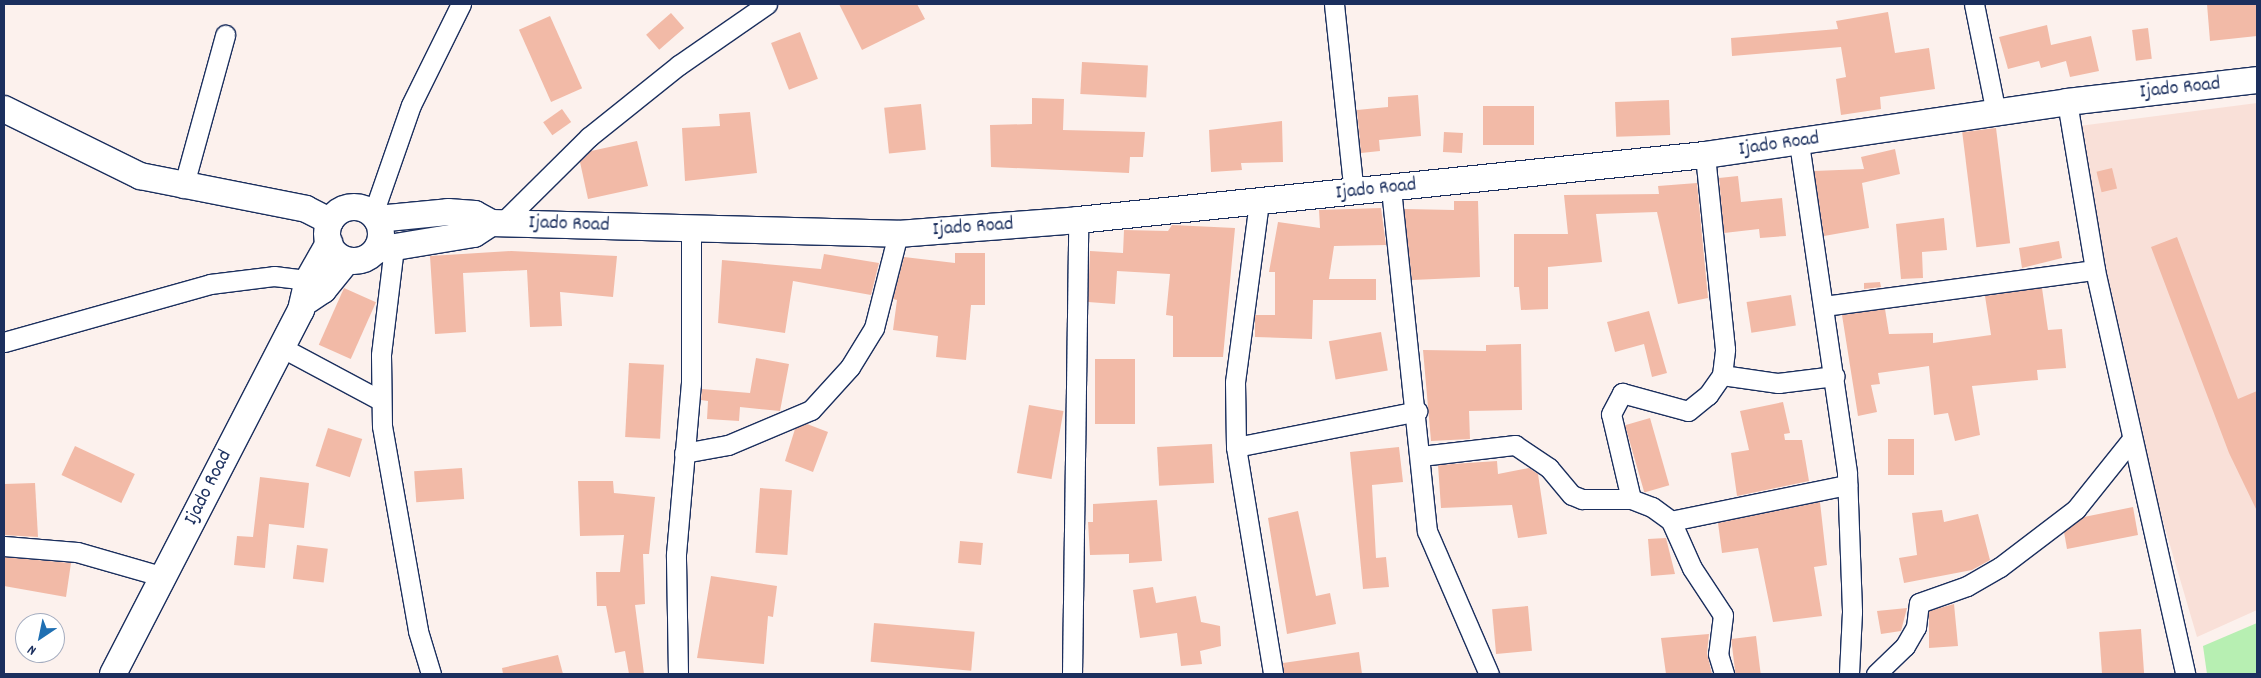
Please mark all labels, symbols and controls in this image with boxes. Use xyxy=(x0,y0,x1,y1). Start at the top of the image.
street label: Ijado Road xyxy=(2138,73,2222,105)
street label: Ijado Road xyxy=(1737,127,1821,163)
street label: Ijado Road xyxy=(1334,174,1418,206)
street label: Ijado Road xyxy=(528,212,610,238)
street label: Ijado Road xyxy=(932,213,1014,243)
street label: Ijado Road xyxy=(180,446,238,530)
north arrow xyxy=(15,613,65,663)
text: N xyxy=(24,639,41,660)

